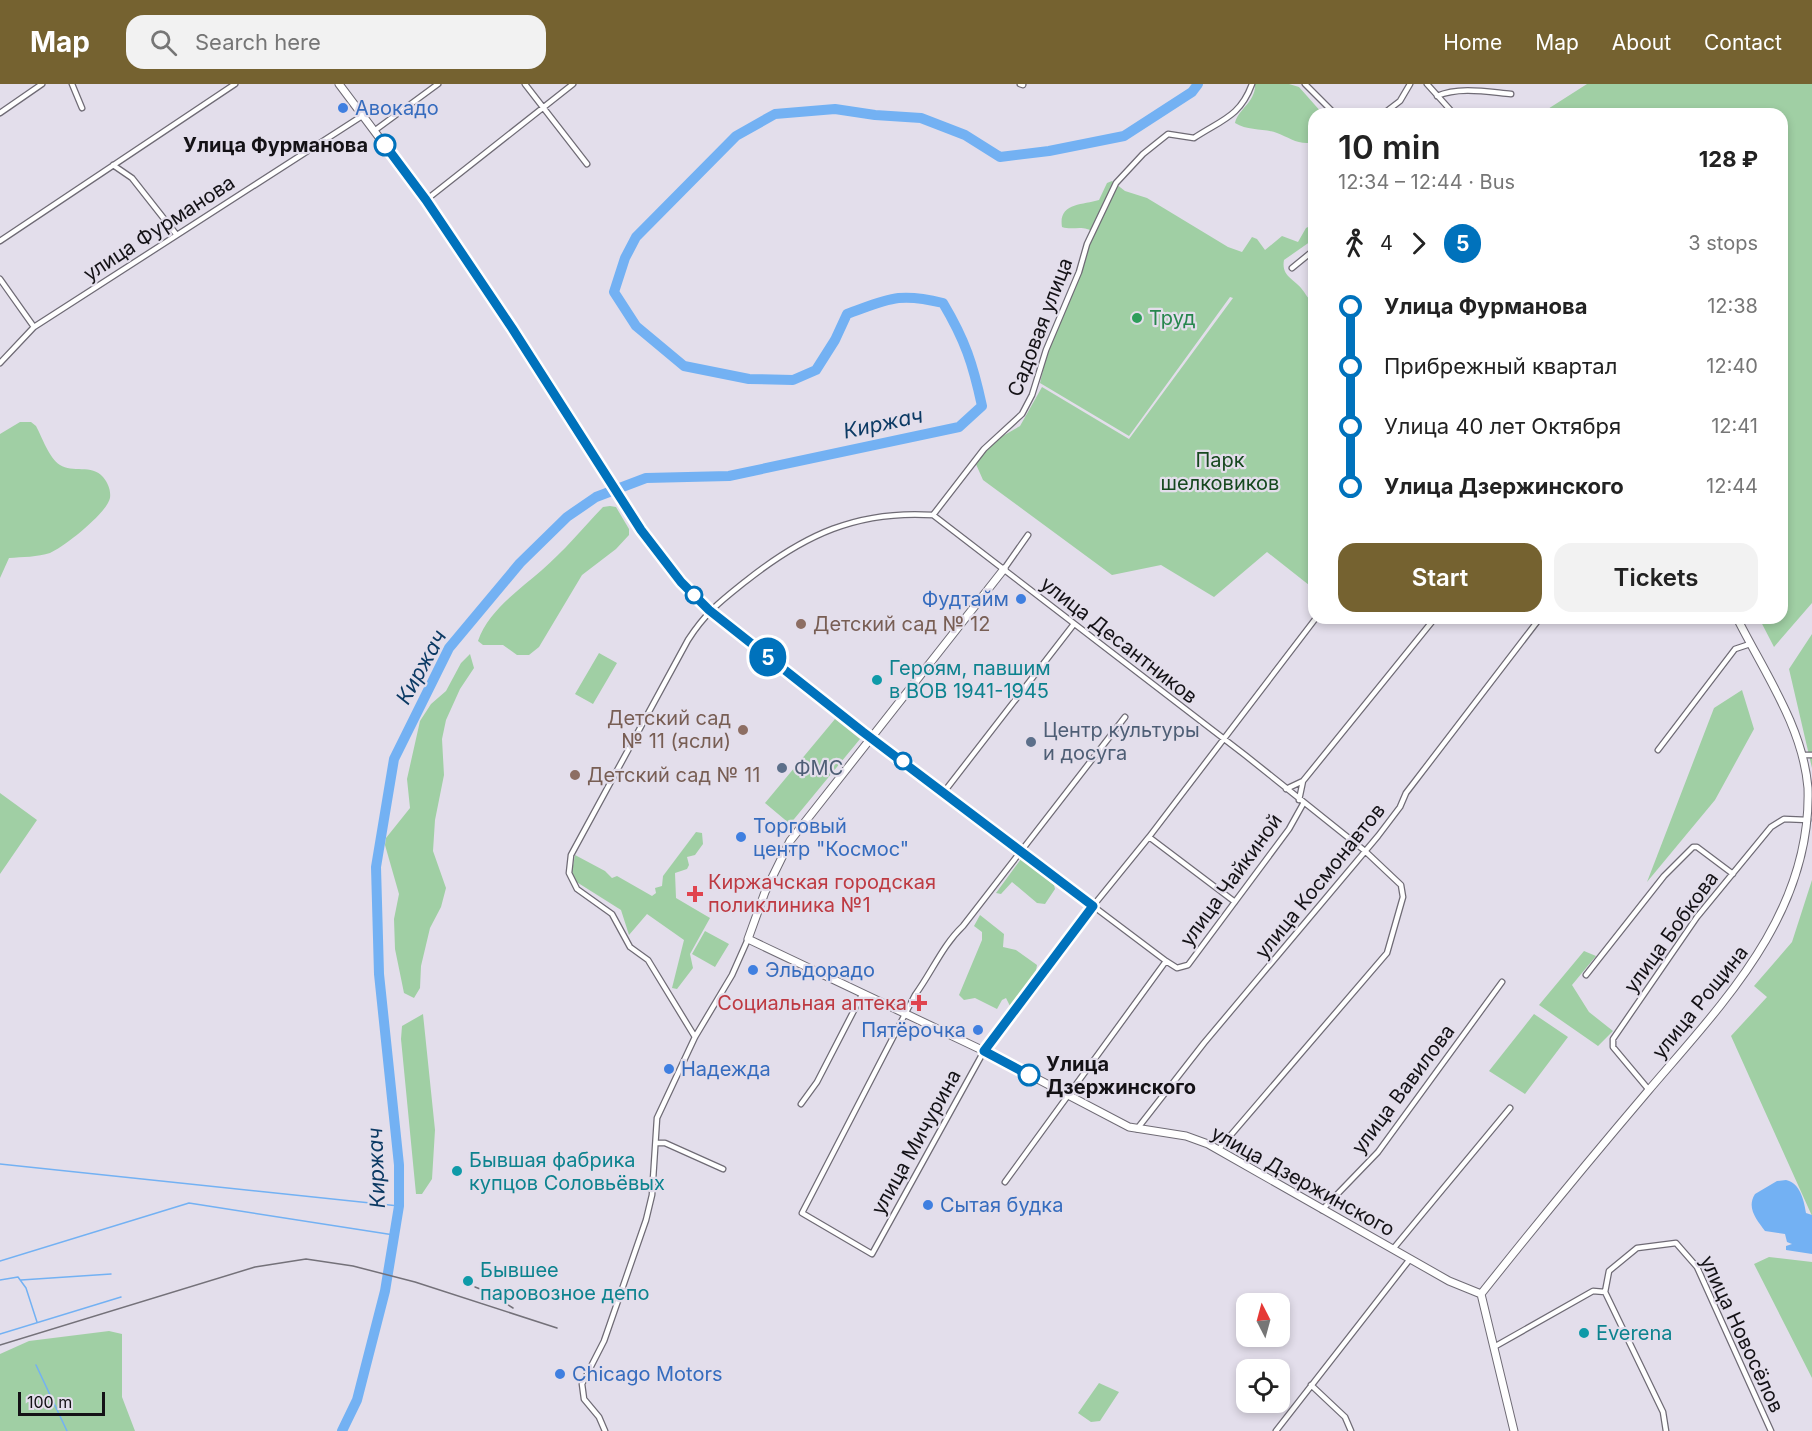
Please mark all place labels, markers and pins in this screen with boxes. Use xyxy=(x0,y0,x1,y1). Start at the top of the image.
place label: Авокадо xyxy=(355,96,439,120)
marker: Авокадо xyxy=(336,101,350,115)
place label: Улица Фурманова xyxy=(183,133,368,157)
marker: Улица Фурманова xyxy=(374,134,396,156)
place label: Труд xyxy=(1149,306,1196,330)
marker: Труд xyxy=(1130,311,1144,325)
unlabelled marker xyxy=(685,586,703,604)
place label: Фудтайм xyxy=(922,587,1009,611)
marker: Фудтайм xyxy=(1014,592,1028,606)
place label: Детский сад № 12 xyxy=(813,612,990,636)
marker: Детский сад № 12 xyxy=(794,617,808,631)
place label: Героям, павшим в ВОВ 1941-1945 xyxy=(889,656,1051,703)
marker: Героям, павшим в ВОВ 1941-1945 xyxy=(870,673,884,687)
place label: Детский сад № 11 (ясли) xyxy=(607,706,731,753)
place label: Центр культуры и досуга xyxy=(1043,718,1200,765)
marker: Детский сад № 11 (ясли) xyxy=(736,723,750,737)
marker: Центр культуры и досуга xyxy=(1024,735,1038,749)
unlabelled marker xyxy=(894,752,912,770)
place label: ФМС xyxy=(794,756,843,780)
marker: ФМС xyxy=(775,761,789,775)
place label: Детский сад № 11 xyxy=(587,763,760,787)
marker: Детский сад № 11 xyxy=(568,768,582,782)
place label: Торговый центр "Космос" xyxy=(753,814,909,861)
marker: Торговый центр "Космос" xyxy=(734,830,748,844)
place label: Киржачская городская поликлиника №1 xyxy=(708,870,936,917)
marker: Киржачская городская поликлиника №1 xyxy=(686,885,704,903)
place label: Эльдорадо xyxy=(765,958,875,982)
marker: Эльдорадо xyxy=(746,963,760,977)
place label: Социальная аптека xyxy=(717,991,907,1015)
marker: Социальная аптека xyxy=(912,996,926,1010)
place label: Пятёрочка xyxy=(861,1018,966,1042)
marker: Пятёрочка xyxy=(971,1023,985,1037)
place label: Улица Дзержинского xyxy=(1046,1052,1196,1099)
place label: Надежда xyxy=(681,1057,771,1081)
marker: Надежда xyxy=(662,1062,676,1076)
marker: Улица Дзержинского xyxy=(1018,1064,1040,1086)
place label: Бывшая фабрика купцов Соловьёвых xyxy=(469,1148,665,1195)
marker: Бывшая фабрика купцов Соловьёвых xyxy=(450,1164,464,1178)
place label: Сытая будка xyxy=(940,1193,1063,1217)
marker: Сытая будка xyxy=(921,1198,935,1212)
place label: Бывшее паровозное депо xyxy=(480,1258,649,1305)
marker: Бывшее паровозное депо xyxy=(461,1274,475,1288)
place label: Everena xyxy=(1596,1321,1672,1345)
marker: Everena xyxy=(1577,1326,1591,1340)
place label: Chicago Motors xyxy=(572,1362,723,1386)
marker: Chicago Motors xyxy=(553,1367,567,1381)

